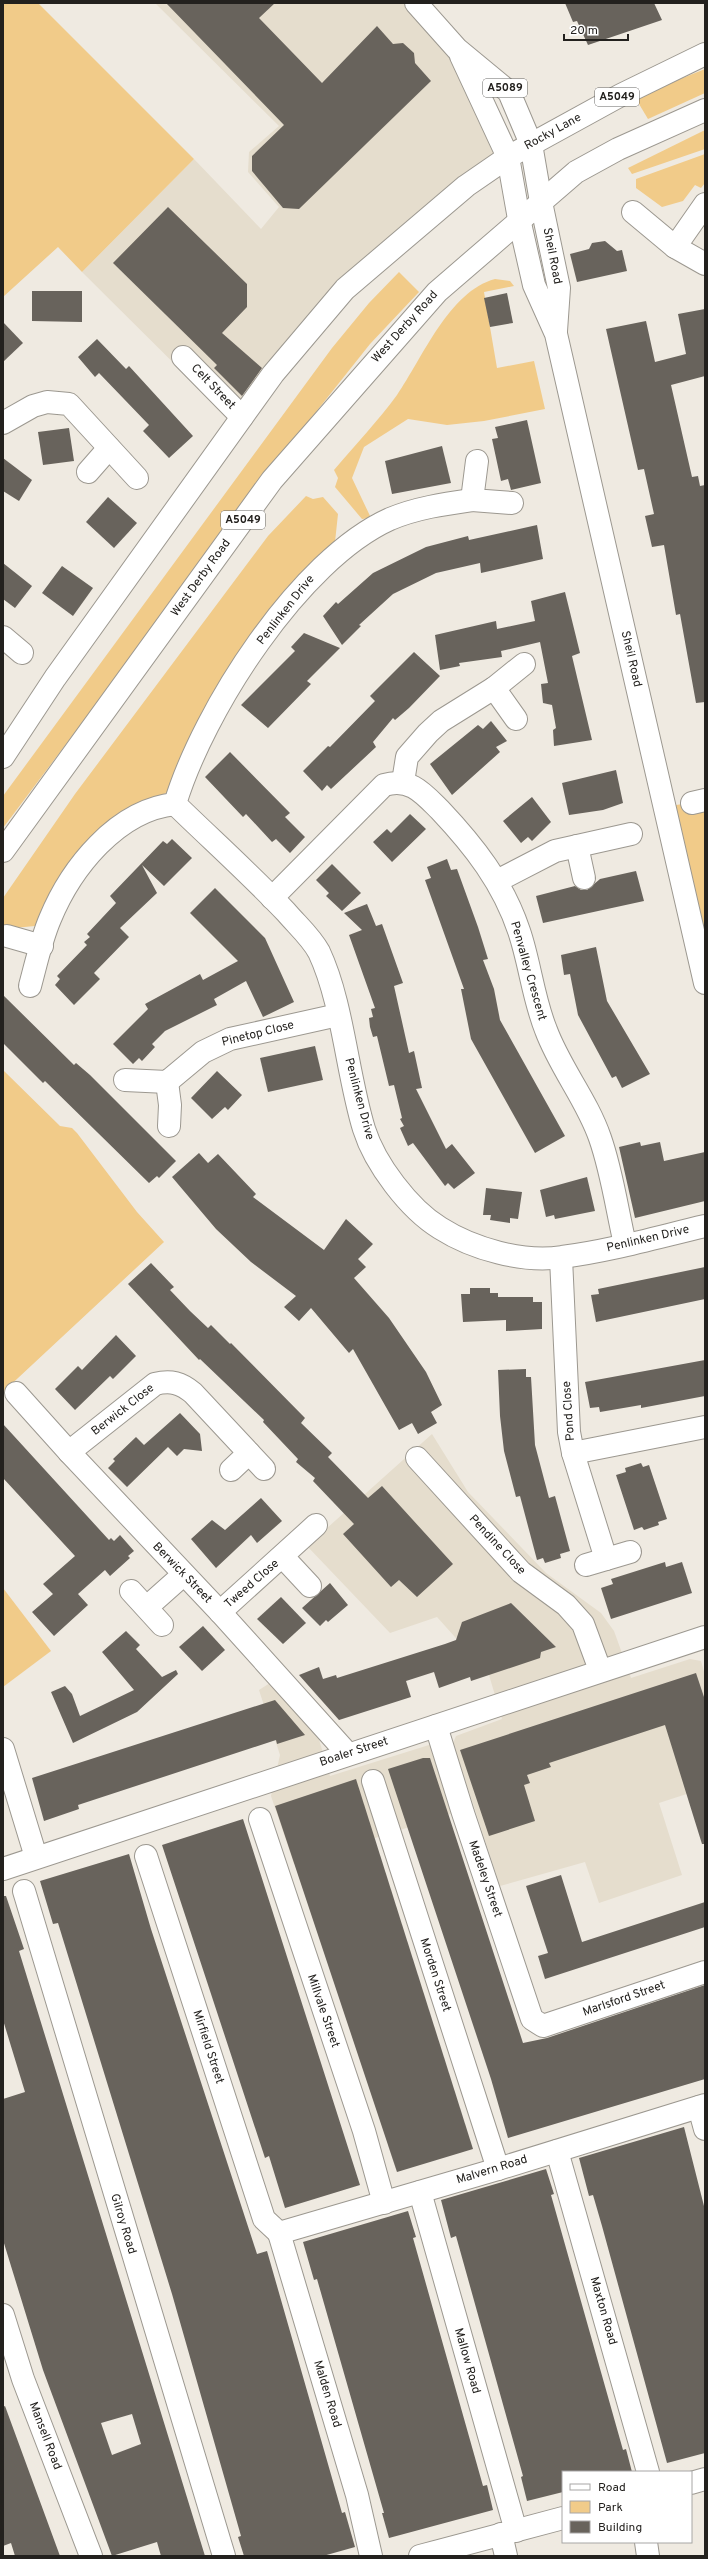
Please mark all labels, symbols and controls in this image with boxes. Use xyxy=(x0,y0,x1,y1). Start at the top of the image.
scale bar xyxy=(564,16,628,42)
text: 20 m xyxy=(570,23,598,39)
road number: A5089 xyxy=(483,79,527,97)
road number: A5049 xyxy=(595,88,639,106)
street label: Rocky Lane xyxy=(522,110,584,154)
street label: Sheil Road xyxy=(539,226,565,286)
street label: West Derby Road xyxy=(368,287,442,367)
street label: Celt Street xyxy=(187,361,239,413)
road number: A5049 xyxy=(221,511,265,529)
street label: West Derby Road xyxy=(168,536,234,620)
street label: Penlinken Drive xyxy=(254,572,318,648)
street label: Sheil Road xyxy=(617,629,645,689)
street label: Penvalley Crescent xyxy=(506,920,550,1022)
street label: Pinetop Close xyxy=(220,1017,296,1051)
street label: Penlinken Drive xyxy=(340,1056,378,1142)
street label: Penlinken Drive xyxy=(605,1222,691,1256)
street label: Berwick Close xyxy=(88,1380,158,1440)
street label: Pond Close xyxy=(559,1380,579,1442)
street label: Pendine Close xyxy=(465,1512,529,1578)
street label: Berwick Street xyxy=(149,1539,215,1607)
street label: Tweed Close xyxy=(221,1556,283,1612)
street label: Boaler Street xyxy=(318,1733,390,1771)
street label: Madeley Street xyxy=(464,1838,506,1920)
street label: Morden Street xyxy=(416,1936,454,2014)
street label: Millvale Street xyxy=(303,1972,343,2050)
street label: Marlsford Street xyxy=(581,1977,667,2021)
street label: Mirfield Street xyxy=(189,2008,227,2086)
street label: Malvern Road xyxy=(455,2152,529,2188)
street label: Gilroy Road xyxy=(106,2192,140,2256)
street label: Maxton Road xyxy=(586,2275,620,2347)
street label: Mallow Road xyxy=(450,2326,484,2396)
street label: Malden Road xyxy=(309,2358,345,2430)
street label: Mansell Road xyxy=(25,2400,65,2472)
legend xyxy=(562,2471,692,2543)
text: Road xyxy=(598,2480,626,2496)
text: Park xyxy=(598,2500,623,2516)
text: Building xyxy=(598,2520,642,2536)

